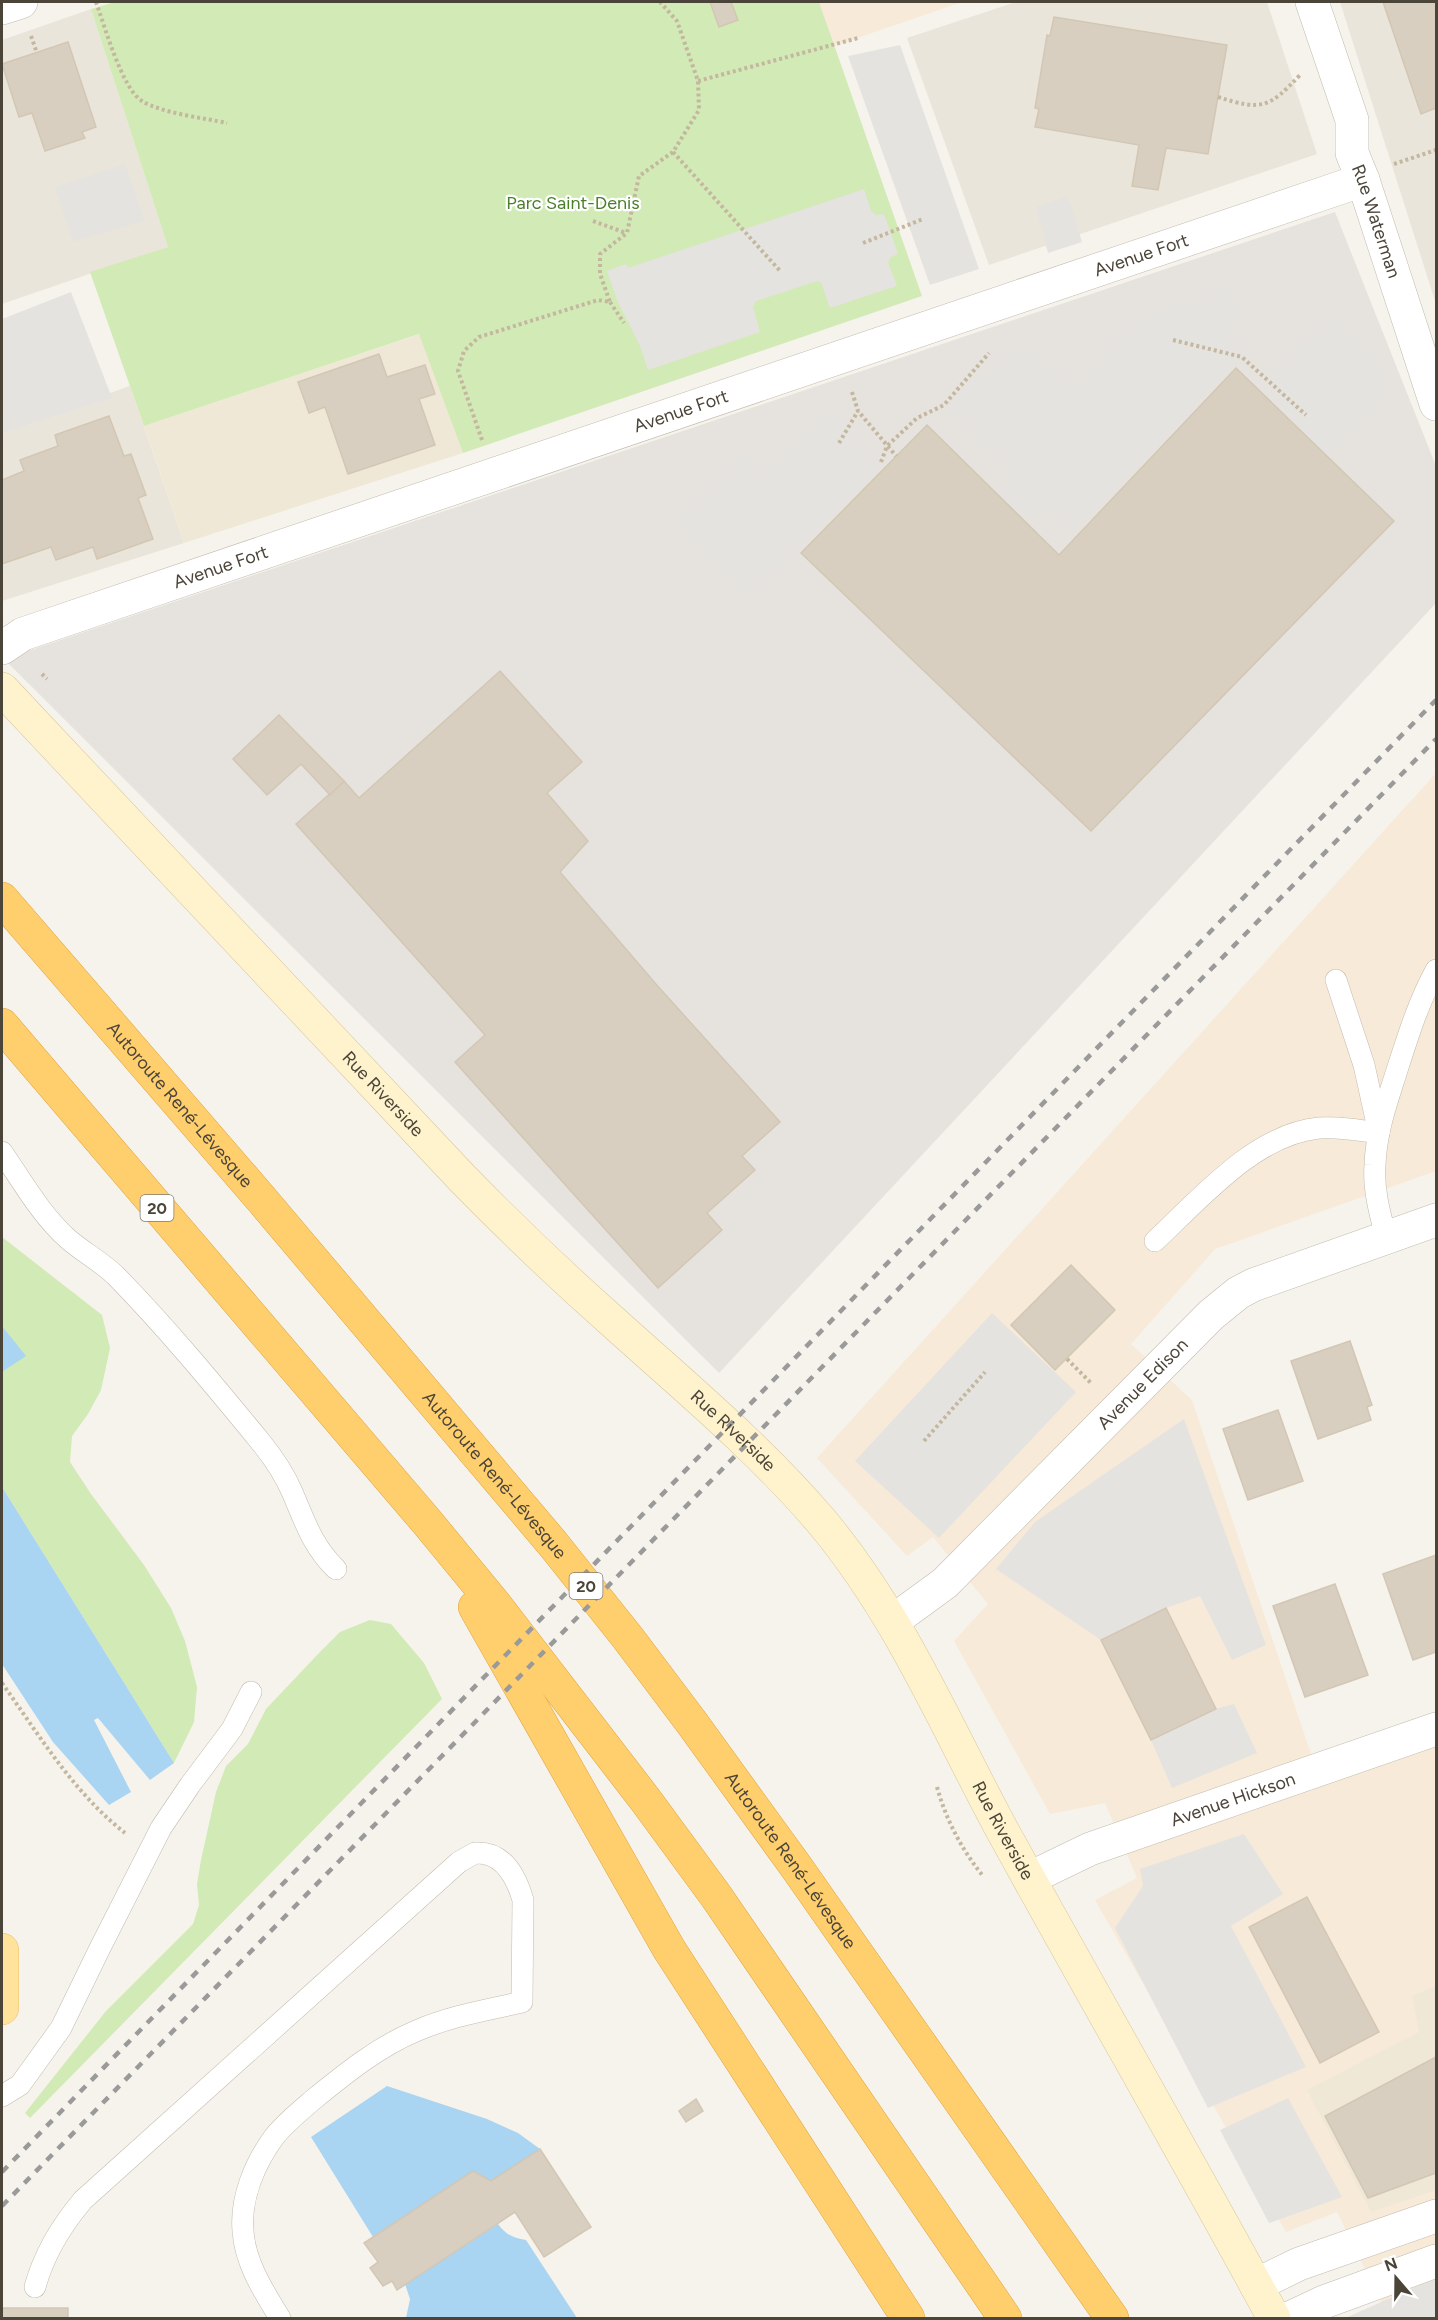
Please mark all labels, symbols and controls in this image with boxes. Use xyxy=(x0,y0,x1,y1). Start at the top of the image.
street label: Rue Waterman xyxy=(1347,161,1405,281)
park label: Parc Saint-Denis xyxy=(506,192,640,214)
street label: Avenue Fort xyxy=(1091,229,1192,281)
street label: Avenue Fort xyxy=(631,385,731,437)
street label: Avenue Fort xyxy=(171,541,271,593)
street label: Autoroute René-Lévesque xyxy=(102,1017,258,1192)
street label: Rue Riverside xyxy=(338,1047,429,1141)
road number: 20 xyxy=(140,1195,174,1221)
street label: Avenue Edison xyxy=(1093,1334,1193,1434)
street label: Rue Riverside xyxy=(686,1385,780,1476)
street label: Autoroute René-Lévesque xyxy=(418,1387,572,1563)
road number: 20 xyxy=(570,1573,602,1599)
street label: Autoroute René-Lévesque xyxy=(720,1767,861,1953)
street label: Avenue Hickson xyxy=(1168,1768,1298,1831)
street label: Rue Riverside xyxy=(967,1777,1039,1884)
north arrow xyxy=(1366,2248,1426,2308)
text: N xyxy=(1382,2253,1400,2275)

